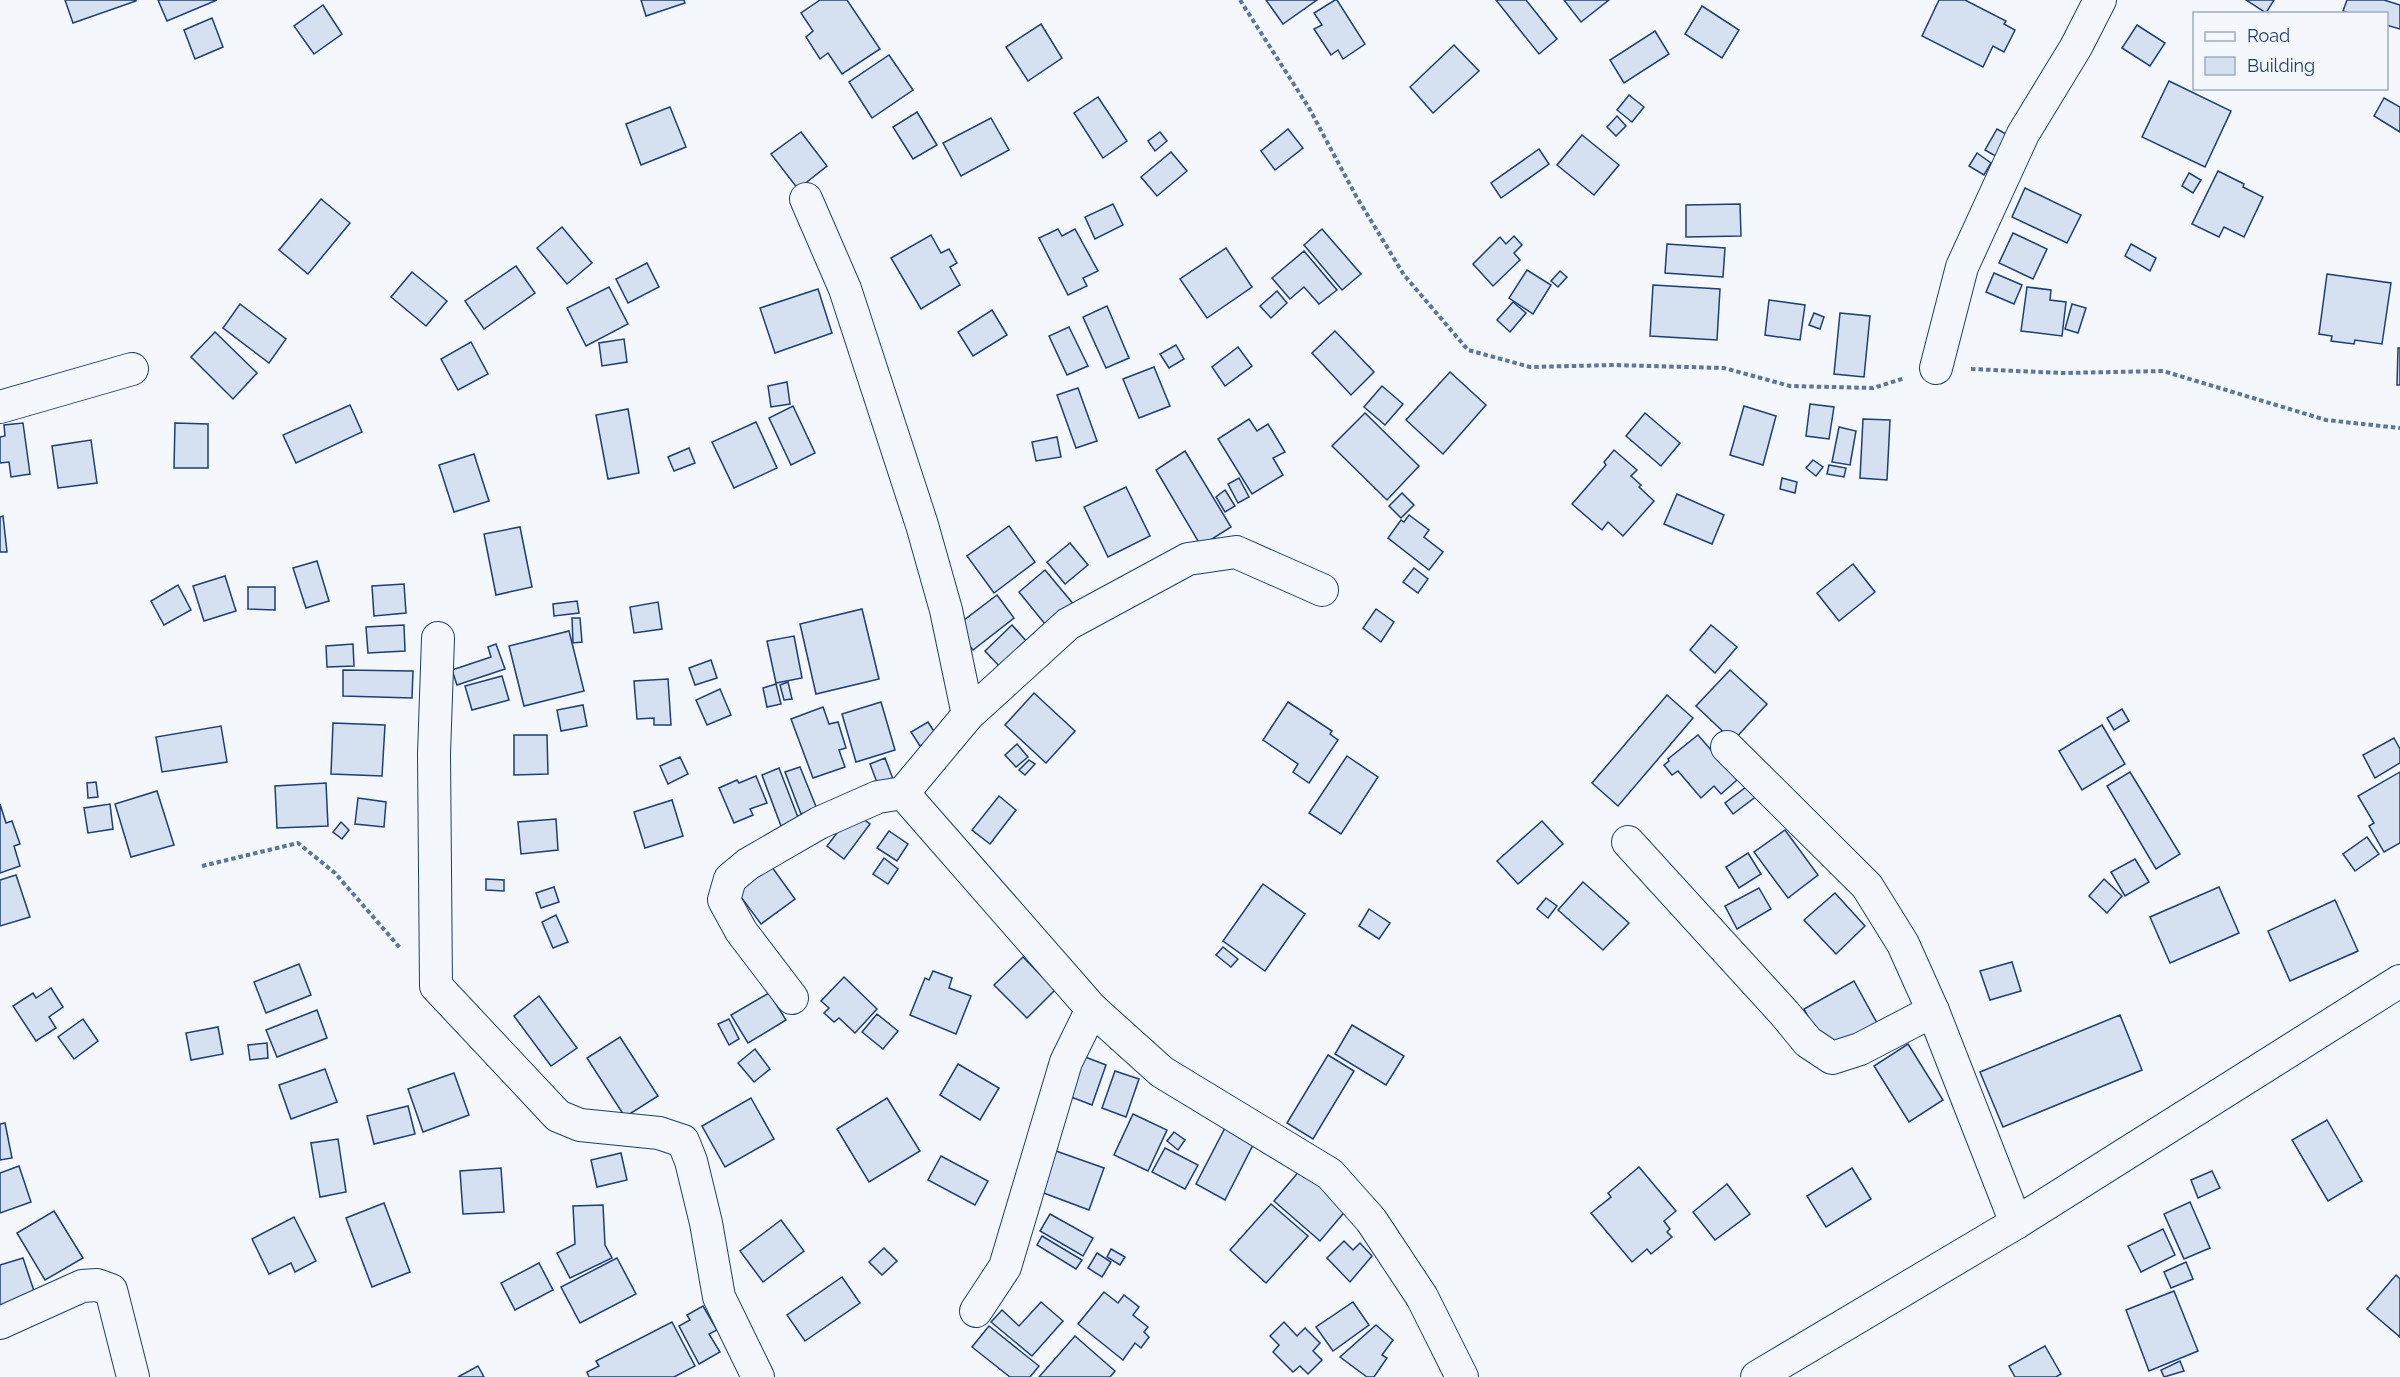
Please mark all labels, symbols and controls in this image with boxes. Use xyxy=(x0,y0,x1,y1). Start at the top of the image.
legend xyxy=(2193,12,2388,90)
text: Road xyxy=(2247,25,2290,46)
text: Building xyxy=(2247,55,2315,76)

